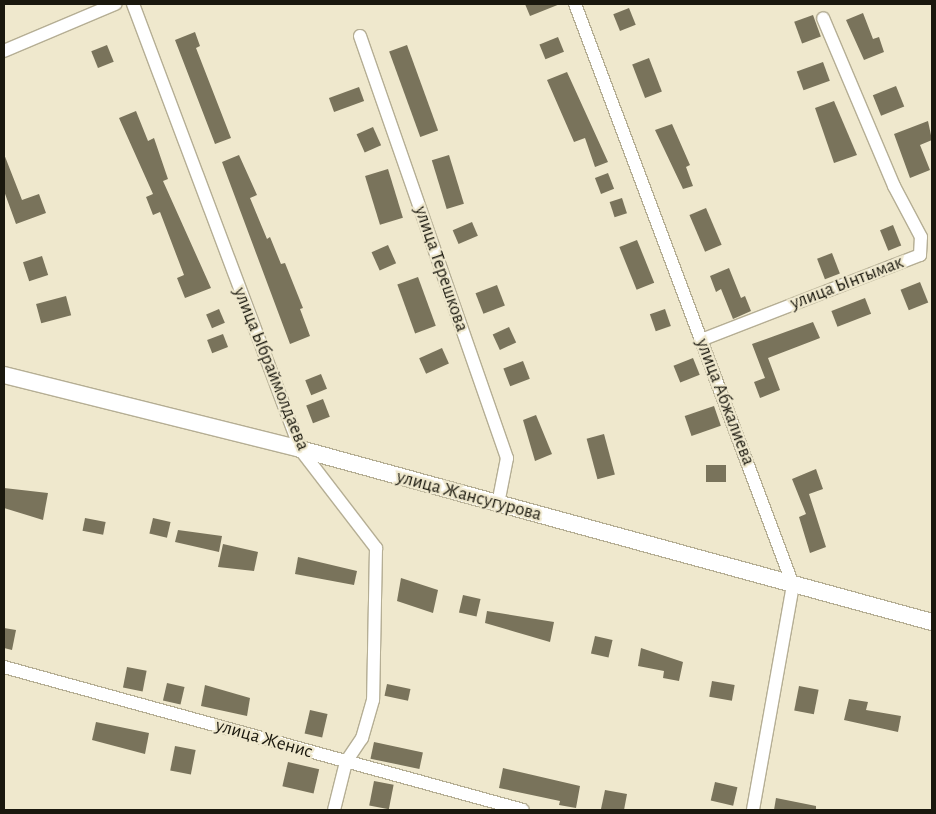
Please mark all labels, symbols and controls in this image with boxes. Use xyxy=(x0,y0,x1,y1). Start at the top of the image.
street label: улица Терешкова xyxy=(409,203,473,335)
street label: улица Ынтымак xyxy=(787,251,907,315)
street label: улица Ыбраймолдаева xyxy=(228,284,314,454)
street label: улица Абжалиева xyxy=(690,335,760,469)
street label: улица Жансугурова xyxy=(394,466,544,526)
street label: улица Женис xyxy=(213,714,315,764)

